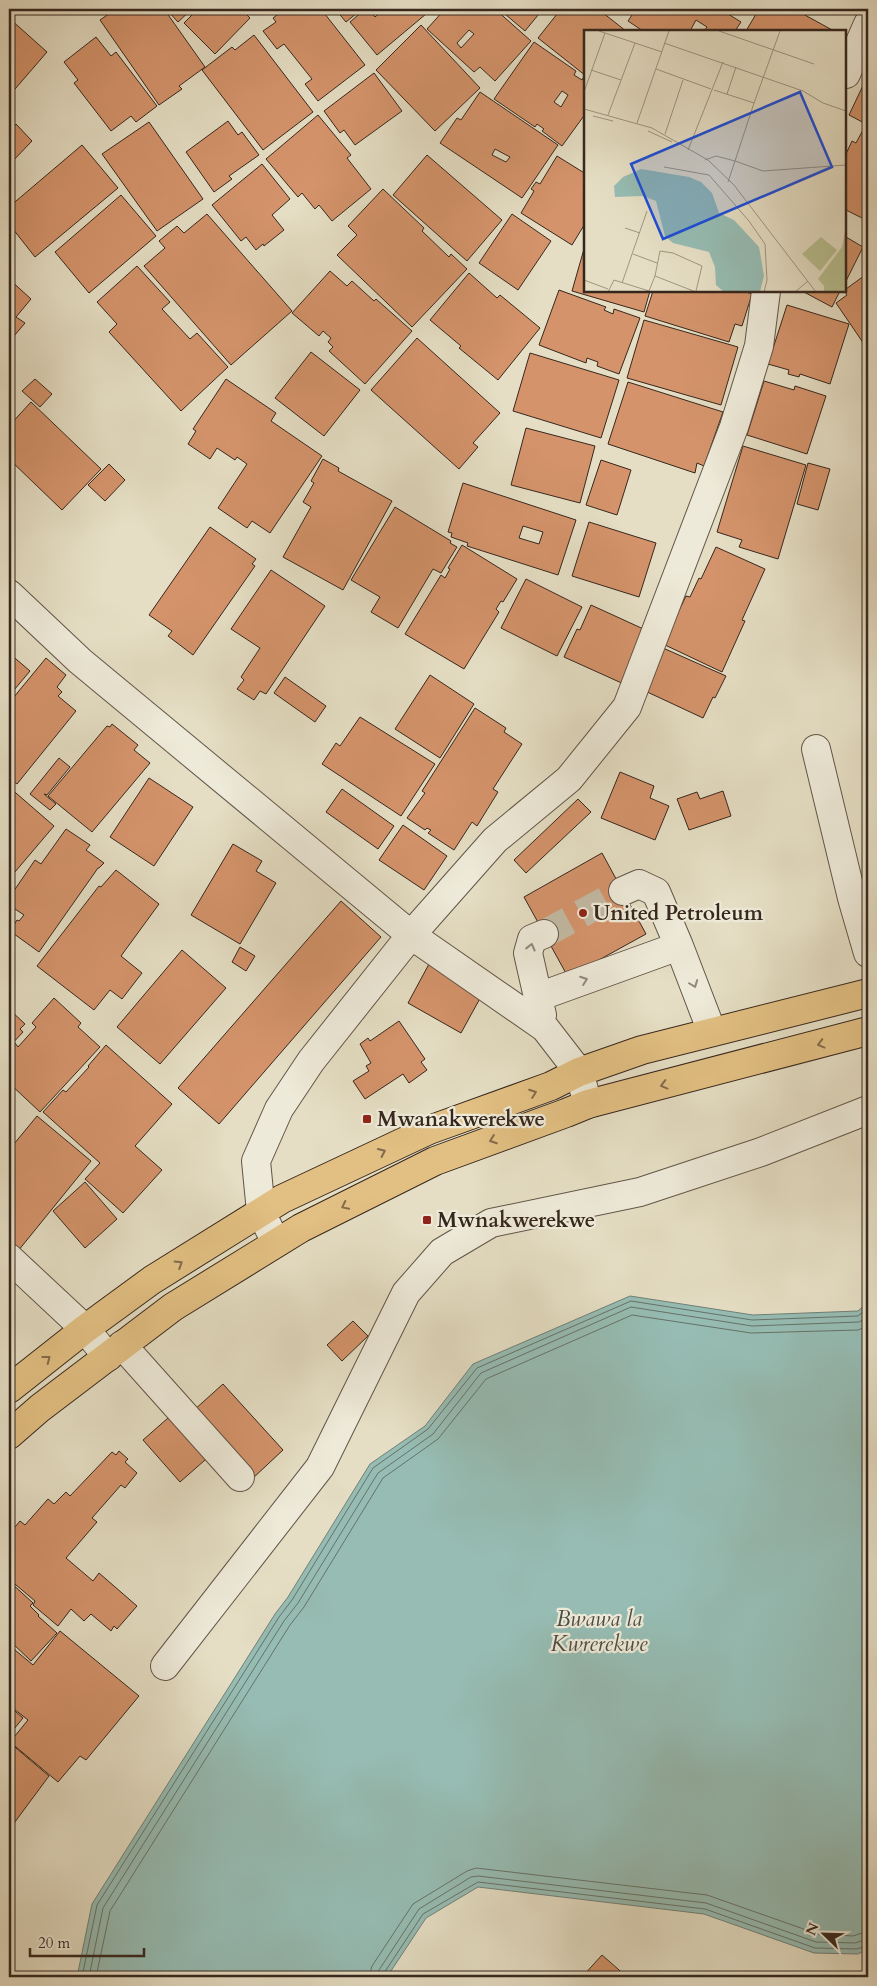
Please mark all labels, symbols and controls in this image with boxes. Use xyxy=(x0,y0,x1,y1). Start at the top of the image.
inset map xyxy=(584,30,847,292)
place label: United Petroleum xyxy=(593,899,764,928)
marker: United Petroleum xyxy=(577,907,589,919)
one-way arrow xyxy=(525,943,536,951)
one-way arrow xyxy=(579,976,588,986)
one-way arrow xyxy=(688,979,698,988)
one-way arrow xyxy=(818,1038,826,1048)
one-way arrow xyxy=(659,1079,668,1090)
one-way arrow xyxy=(528,1088,537,1098)
place label: Mwanakwerekwe xyxy=(377,1105,545,1134)
marker: Mwanakwerekwe xyxy=(361,1113,373,1125)
one-way arrow xyxy=(489,1134,498,1144)
one-way arrow xyxy=(377,1148,386,1158)
one-way arrow xyxy=(341,1200,350,1210)
place label: Mwnakwerekwe xyxy=(437,1206,595,1235)
marker: Mwnakwerekwe xyxy=(421,1214,433,1226)
one-way arrow xyxy=(173,1260,182,1270)
one-way arrow xyxy=(41,1356,51,1365)
water label: Bwawa la Kwrerekwe xyxy=(551,1604,648,1659)
north arrow xyxy=(800,1908,850,1958)
text: N xyxy=(801,1920,824,1938)
scale bar xyxy=(30,1926,144,1958)
text: 20 m xyxy=(38,1933,70,1953)

